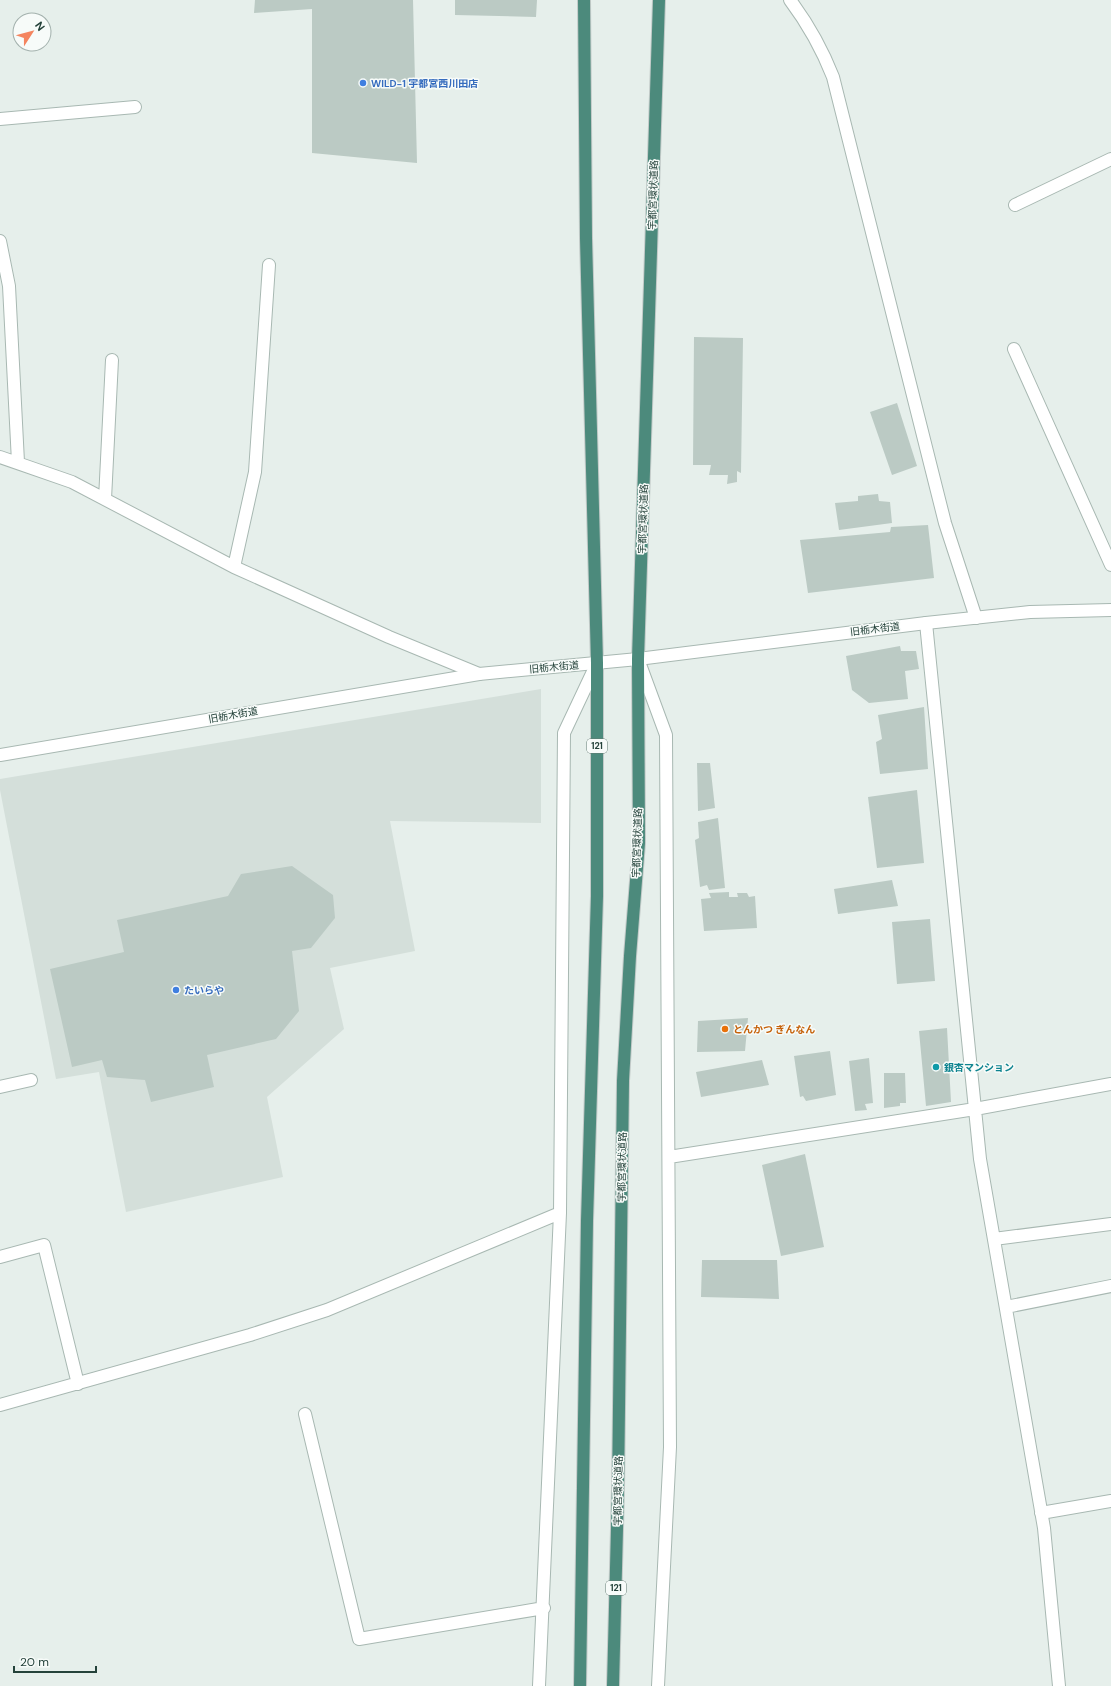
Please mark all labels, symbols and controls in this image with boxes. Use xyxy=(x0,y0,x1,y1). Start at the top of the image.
north arrow xyxy=(12,12,52,52)
text: N xyxy=(32,19,48,33)
place label: WILD-1 宇都宮西川田店 xyxy=(371,77,478,90)
marker: WILD-1 宇都宮西川田店 xyxy=(358,78,368,88)
street label: 宇都宮環状道路 xyxy=(645,160,661,230)
street label: 宇都宮環状道路 xyxy=(635,484,651,554)
street label: 旧栃木街道 xyxy=(849,620,901,638)
street label: 旧栃木街道 xyxy=(529,658,579,676)
street label: 旧栃木街道 xyxy=(207,704,259,726)
road number: 121 xyxy=(587,739,607,753)
street label: 宇都宮環状道路 xyxy=(629,808,645,878)
place label: たいらや xyxy=(184,984,224,997)
marker: たいらや xyxy=(171,985,181,995)
place label: とんかつ ぎんなん xyxy=(733,1023,815,1036)
marker: とんかつ ぎんなん xyxy=(720,1024,730,1034)
place label: 銀杏マンション xyxy=(944,1061,1014,1074)
marker: 銀杏マンション xyxy=(931,1062,941,1072)
street label: 宇都宮環状道路 xyxy=(615,1132,629,1202)
street label: 宇都宮環状道路 xyxy=(611,1456,625,1526)
road number: 121 xyxy=(606,1581,626,1595)
scale bar xyxy=(14,1648,96,1674)
text: 20 m xyxy=(20,1654,49,1670)

